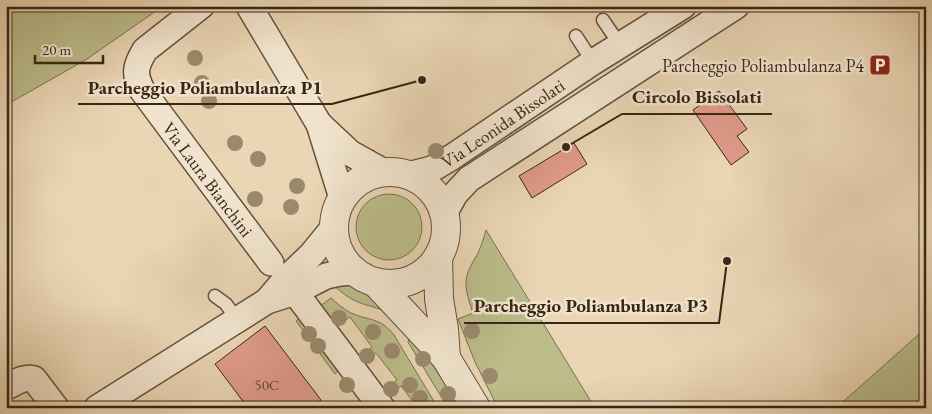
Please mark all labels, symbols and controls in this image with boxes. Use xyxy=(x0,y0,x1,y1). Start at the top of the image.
scale bar xyxy=(35,32,102,64)
text: 20 m xyxy=(42,40,71,59)
parking icon: Parcheggio Poliambulanza P4 xyxy=(868,53,892,77)
place label: Parcheggio Poliambulanza P4 xyxy=(662,54,864,77)
callout: Parcheggio Poliambulanza P1 xyxy=(78,70,332,104)
street label: Via Leonida Bissolati xyxy=(437,73,569,173)
text: Parcheggio Poliambulanza P1 xyxy=(88,75,322,100)
callout: Circolo Bissolati xyxy=(622,80,772,114)
text: Circolo Bissolati xyxy=(632,84,762,109)
street label: Via Laura Bianchini xyxy=(158,117,259,241)
callout: Parcheggio Poliambulanza P3 xyxy=(464,289,719,323)
text: Parcheggio Poliambulanza P3 xyxy=(474,293,708,318)
house number: 50C xyxy=(254,375,280,394)

